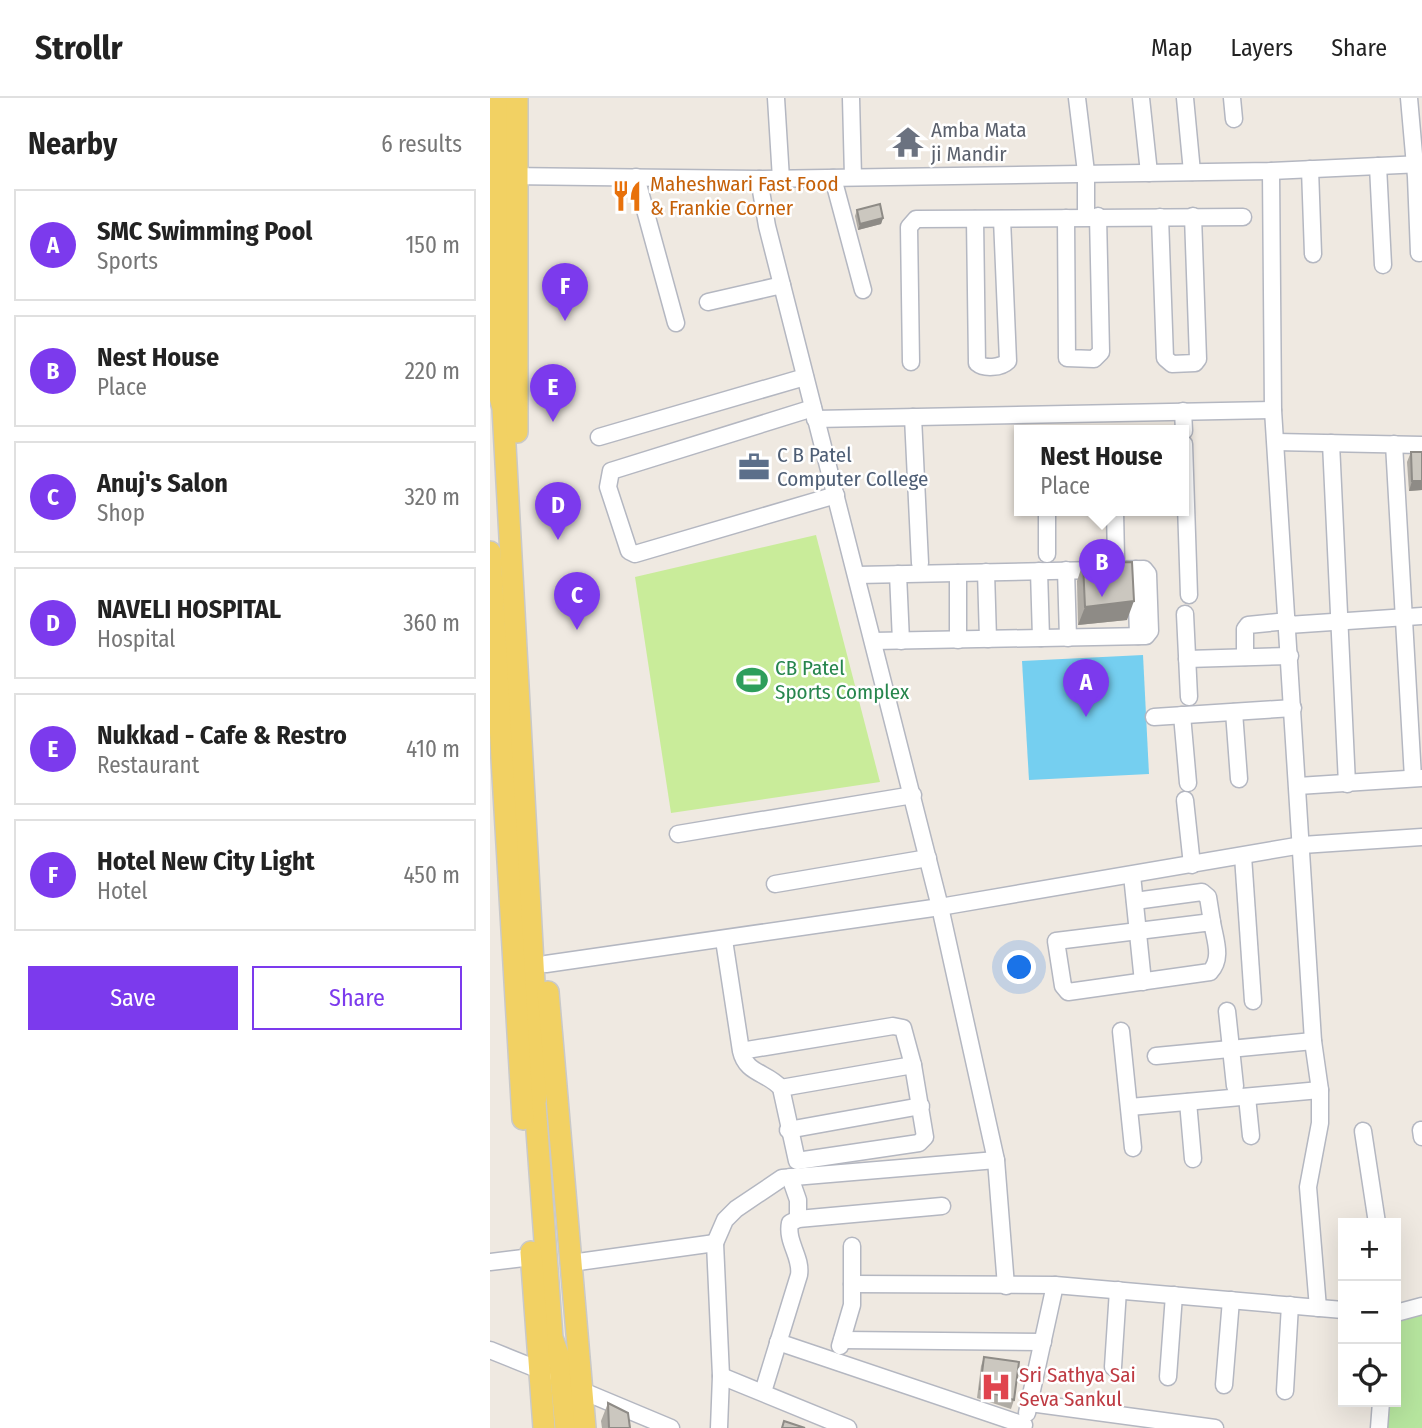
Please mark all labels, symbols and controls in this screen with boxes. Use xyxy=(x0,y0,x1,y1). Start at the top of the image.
text: Strollr xyxy=(35,28,123,68)
text: Map xyxy=(1151,34,1193,62)
text: Layers xyxy=(1231,34,1293,62)
text: Share xyxy=(1331,34,1387,62)
place label: Amba Mata ji Mandir xyxy=(930,117,1027,167)
temple icon: Amba Mata ji Mandir xyxy=(891,125,925,159)
text: Nearby xyxy=(28,126,117,162)
text: 6 results xyxy=(381,130,462,158)
place label: Maheshwari Fast Food & Frankie Corner xyxy=(650,171,839,221)
restaurant icon: Maheshwari Fast Food & Frankie Corner xyxy=(610,179,644,213)
text: SMC Swimming Pool xyxy=(97,216,312,247)
text: A xyxy=(47,231,59,259)
text: 150 m xyxy=(405,231,460,259)
text: Sports xyxy=(97,247,158,275)
pin: F xyxy=(542,263,588,321)
text: Nest House xyxy=(97,342,219,373)
text: B xyxy=(47,357,59,385)
text: 220 m xyxy=(405,357,460,385)
pin: E xyxy=(530,364,576,422)
text: Place xyxy=(97,373,147,401)
popup xyxy=(1014,425,1189,516)
text: Nest House xyxy=(1040,441,1163,472)
place label: C B Patel Computer College xyxy=(777,442,928,492)
office icon: C B Patel Computer College xyxy=(737,450,771,484)
text: Anuj's Salon xyxy=(97,468,228,499)
text: Place xyxy=(1040,472,1090,500)
pin: D xyxy=(535,482,581,540)
text: C xyxy=(47,483,59,511)
text: 320 m xyxy=(405,483,460,511)
text: Shop xyxy=(97,499,145,527)
pin: B xyxy=(1079,539,1125,597)
pin: C xyxy=(554,572,600,630)
text: NAVELI HOSPITAL xyxy=(97,594,281,625)
text: D xyxy=(46,609,60,637)
text: 360 m xyxy=(403,609,460,637)
text: Hospital xyxy=(97,625,175,653)
place label: CB Patel Sports Complex xyxy=(775,655,910,705)
pin: A xyxy=(1063,659,1109,717)
sports icon: CB Patel Sports Complex xyxy=(735,663,769,697)
text: Nukkad - Cafe & Restro xyxy=(97,720,347,751)
text: E xyxy=(48,735,58,763)
text: 410 m xyxy=(406,735,460,763)
text: Restaurant xyxy=(97,751,199,779)
text: Hotel New City Light xyxy=(97,846,315,877)
text: F xyxy=(48,861,58,889)
text: 450 m xyxy=(403,861,460,889)
text: Hotel xyxy=(97,877,148,905)
your location xyxy=(1002,950,1036,984)
button: Save xyxy=(28,966,238,1030)
button: Share xyxy=(252,966,462,1030)
map controls xyxy=(1338,1218,1401,1407)
button: + xyxy=(1338,1218,1401,1281)
button: − xyxy=(1338,1281,1401,1344)
button: locate xyxy=(1338,1344,1401,1407)
place label: Sri Sathya Sai Seva Sankul xyxy=(1019,1362,1136,1412)
hospital icon: Sri Sathya Sai Seva Sankul xyxy=(979,1370,1013,1404)

